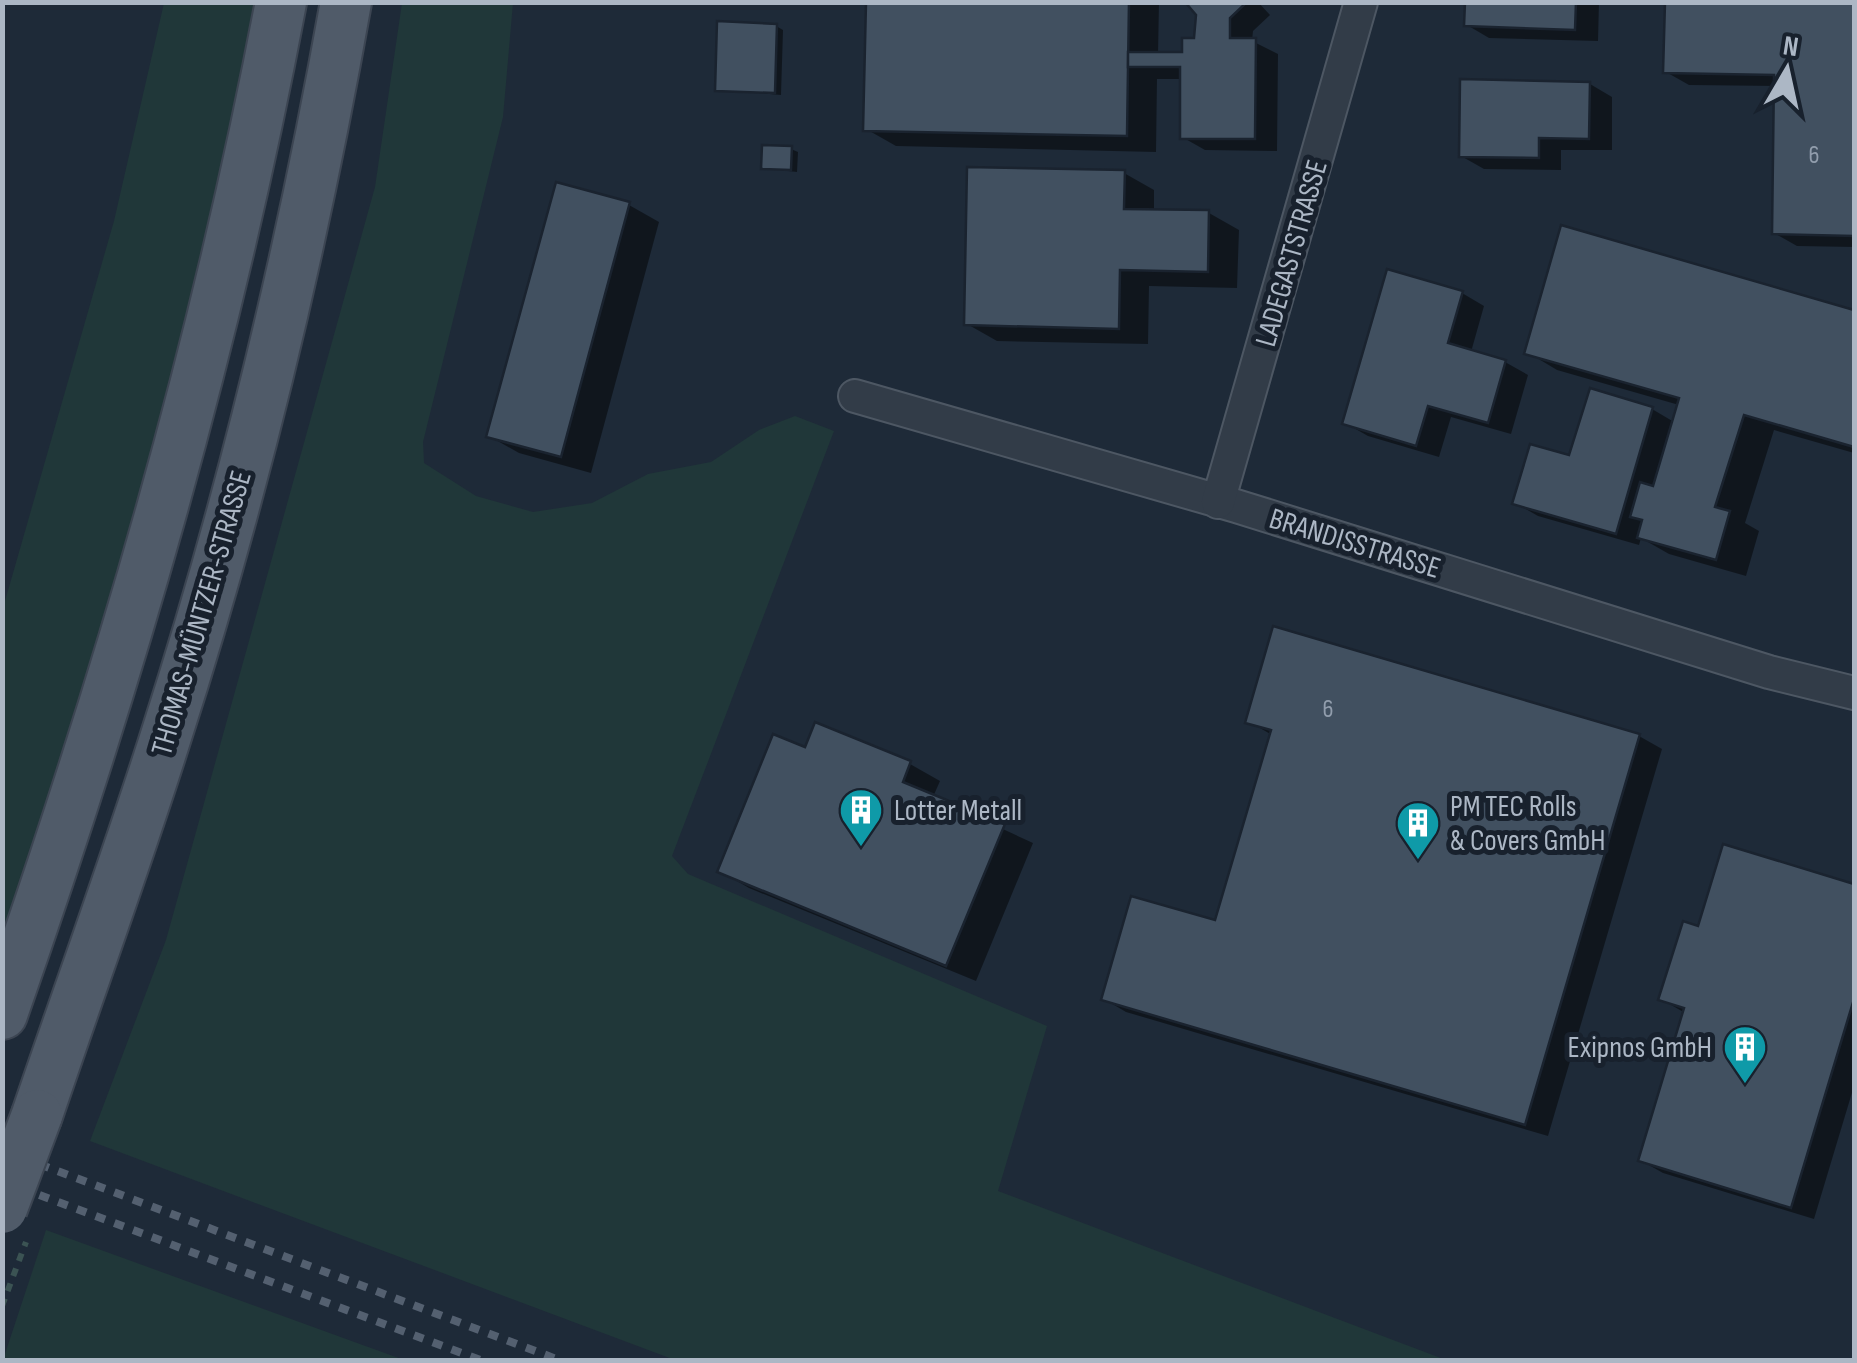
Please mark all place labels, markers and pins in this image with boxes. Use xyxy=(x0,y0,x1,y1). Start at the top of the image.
building icon: Lotter Metall xyxy=(838,787,884,848)
place label: PM TEC Rolls & Covers GmbH xyxy=(1450,789,1606,859)
place label: Lotter Metall xyxy=(894,793,1022,829)
building icon: PM TEC Rolls & Covers GmbH xyxy=(1395,800,1441,861)
building icon: Exipnos GmbH xyxy=(1722,1024,1768,1085)
place label: Exipnos GmbH xyxy=(1568,1030,1712,1066)

